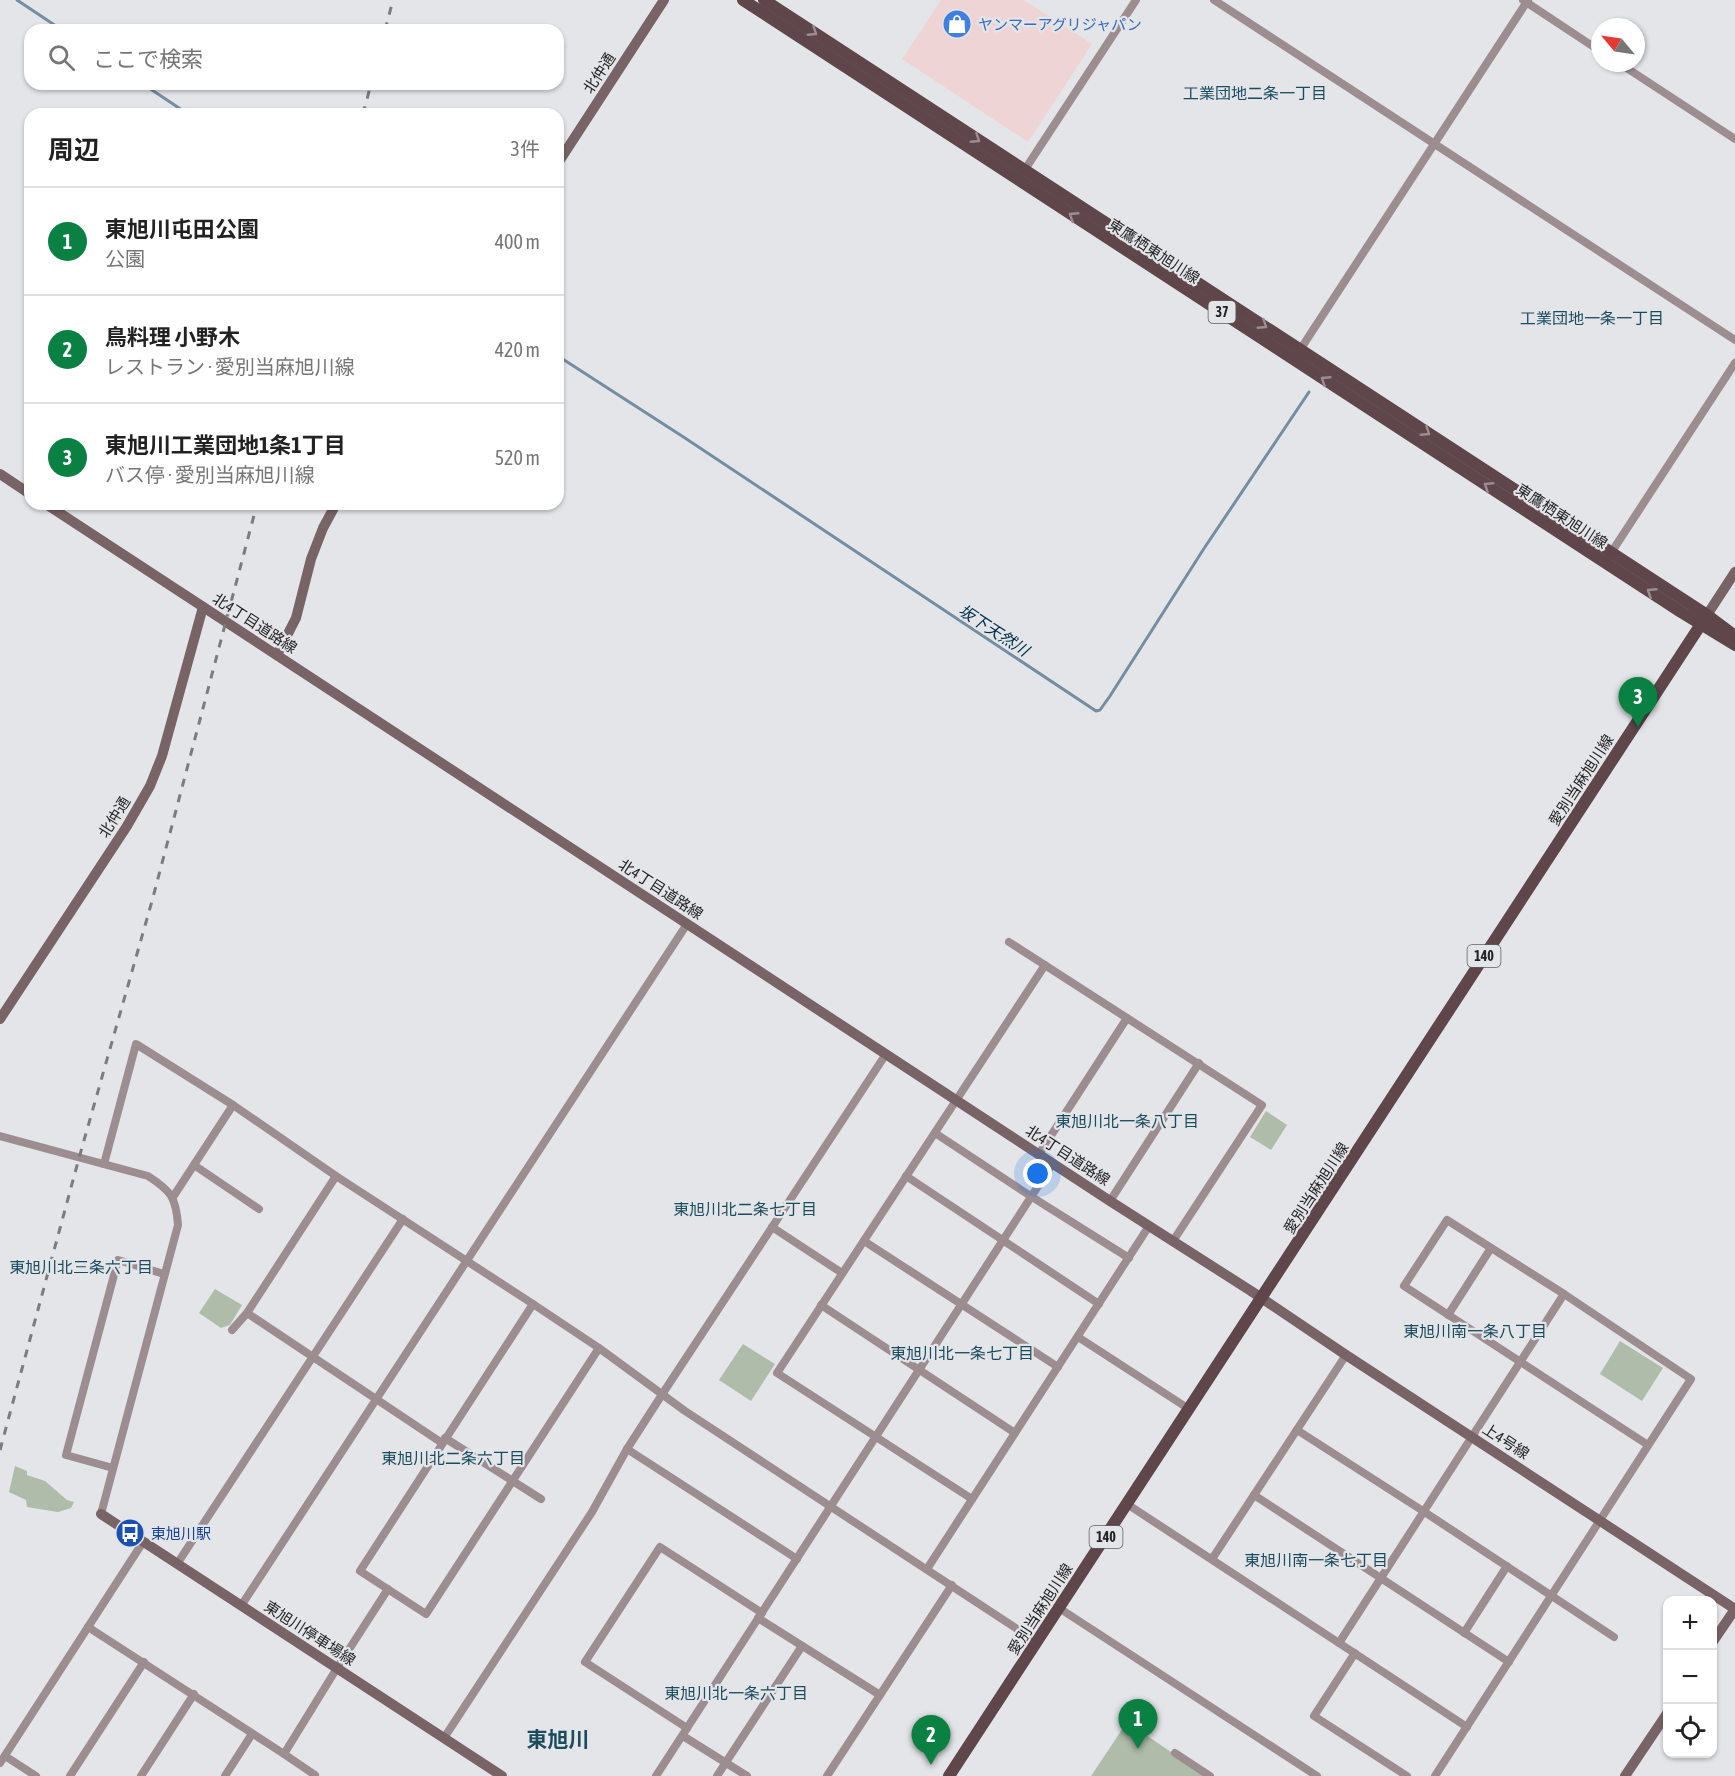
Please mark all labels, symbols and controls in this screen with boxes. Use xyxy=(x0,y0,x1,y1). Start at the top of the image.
shop icon: ヤンマーアグリジャパン xyxy=(941,8,973,40)
place label: ヤンマーアグリジャパン xyxy=(978,16,1142,33)
north arrow xyxy=(1591,18,1645,72)
search box xyxy=(24,24,564,90)
one-way arrow xyxy=(806,25,817,36)
icon: search xyxy=(45,41,78,74)
text: ここで検索 xyxy=(93,46,203,72)
street label: 北仲通 xyxy=(580,49,618,97)
district label: 工業団地二条一丁目 xyxy=(1183,84,1327,102)
one-way arrow xyxy=(969,132,980,143)
text: 周辺 xyxy=(48,135,100,165)
text: 3件 xyxy=(511,137,540,160)
one-way arrow xyxy=(1069,212,1080,223)
street label: 東鷹栖東旭川線 xyxy=(1105,215,1203,287)
text: 東旭川屯田公園 xyxy=(105,216,259,242)
text: 1 xyxy=(63,230,72,253)
text: 400 m xyxy=(495,230,540,253)
text: 公園 xyxy=(105,247,145,270)
road number: 37 xyxy=(1208,301,1236,323)
district label: 工業団地一条一丁目 xyxy=(1520,309,1664,327)
one-way arrow xyxy=(1256,318,1267,329)
text: 鳥料理 小野木 xyxy=(105,324,240,350)
text: 2 xyxy=(63,338,72,361)
text: 420 m xyxy=(495,338,540,361)
text: レストラン · 愛別当麻旭川線 xyxy=(105,355,355,378)
one-way arrow xyxy=(1320,376,1331,387)
one-way arrow xyxy=(1419,425,1430,436)
text: 東旭川工業団地1条1丁目 xyxy=(105,432,346,458)
text: 3 xyxy=(63,446,72,469)
text: 520 m xyxy=(495,446,540,469)
text: バス停 · 愛別当麻旭川線 xyxy=(105,463,315,486)
street label: 東鷹栖東旭川線 xyxy=(1513,480,1611,552)
one-way arrow xyxy=(1484,482,1495,493)
street label: 北4丁目道路線 xyxy=(210,589,300,657)
one-way arrow xyxy=(1647,589,1658,600)
water label: 坂下天然川 xyxy=(956,601,1034,660)
pin: 3 xyxy=(1618,678,1658,727)
street label: 愛別当麻旭川線 xyxy=(1545,731,1617,829)
street label: 北仲通 xyxy=(95,793,133,841)
street label: 北4丁目道路線 xyxy=(616,855,706,923)
road number: 140 xyxy=(1468,945,1500,967)
district label: 東旭川北一条八丁目 xyxy=(1055,1112,1199,1130)
street label: 北4丁目道路線 xyxy=(1023,1121,1113,1189)
street label: 愛別当麻旭川線 xyxy=(1280,1139,1352,1237)
your location xyxy=(1023,1159,1052,1188)
district label: 東旭川北二条七丁目 xyxy=(673,1200,817,1218)
district label: 東旭川北三条六丁目 xyxy=(9,1258,153,1276)
district label: 東旭川南一条八丁目 xyxy=(1403,1322,1547,1340)
district label: 東旭川北一条七丁目 xyxy=(890,1344,1034,1362)
street label: 上4号線 xyxy=(1480,1420,1532,1462)
district label: 東旭川北二条六丁目 xyxy=(381,1449,525,1467)
bus stop icon: 東旭川駅 xyxy=(114,1517,146,1549)
place label: 東旭川駅 xyxy=(151,1525,211,1542)
road number: 140 xyxy=(1090,1526,1122,1548)
district label: 東旭川南一条七丁目 xyxy=(1244,1551,1388,1569)
street label: 愛別当麻旭川線 xyxy=(1004,1560,1076,1658)
map controls xyxy=(1663,1596,1717,1758)
button: + xyxy=(1663,1596,1717,1650)
street label: 東旭川停車場線 xyxy=(261,1597,359,1669)
button: − xyxy=(1663,1650,1717,1704)
district label: 東旭川北一条六丁目 xyxy=(664,1684,808,1702)
pin: 1 xyxy=(1118,1700,1158,1749)
button: locate xyxy=(1663,1704,1717,1758)
pin: 2 xyxy=(912,1716,950,1765)
district label: 東旭川 xyxy=(527,1727,590,1751)

